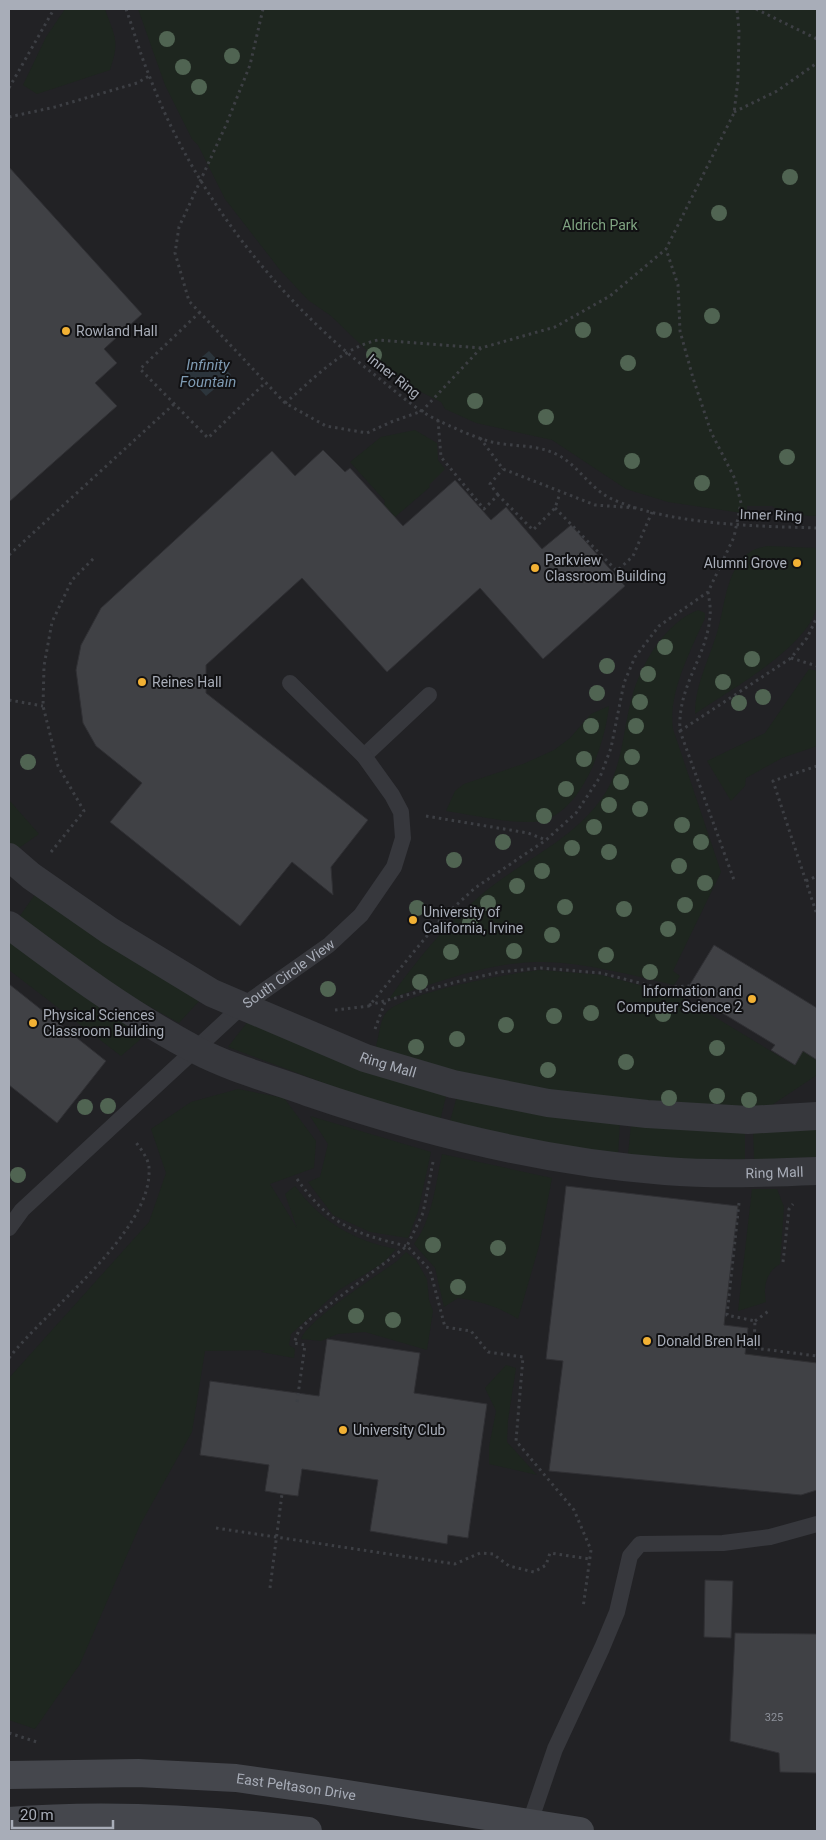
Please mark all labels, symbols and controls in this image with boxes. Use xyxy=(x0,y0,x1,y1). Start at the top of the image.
park label: Aldrich Park xyxy=(562,217,639,233)
place label: Rowland Hall xyxy=(76,323,158,339)
marker: Rowland Hall xyxy=(60,325,72,337)
street label: Inner Ring xyxy=(364,350,424,402)
water label: Infinity Fountain xyxy=(180,356,236,391)
street label: Inner Ring xyxy=(739,506,803,524)
place label: Parkview Classroom Building xyxy=(545,552,666,584)
place label: Alumni Grove xyxy=(704,555,787,571)
marker: Alumni Grove xyxy=(791,557,803,569)
marker: Parkview Classroom Building xyxy=(529,562,541,574)
place label: Reines Hall xyxy=(152,674,222,690)
marker: Reines Hall xyxy=(136,676,148,688)
place label: University of California, Irvine xyxy=(423,904,523,936)
marker: University of California, Irvine xyxy=(407,914,419,926)
street label: South Circle View xyxy=(239,935,338,1011)
place label: Information and Computer Science 2 xyxy=(617,983,742,1015)
marker: Information and Computer Science 2 xyxy=(746,993,758,1005)
place label: Physical Sciences Classroom Building xyxy=(43,1007,164,1039)
marker: Physical Sciences Classroom Building xyxy=(27,1017,39,1029)
street label: Ring Mall xyxy=(357,1049,418,1081)
street label: Ring Mall xyxy=(745,1164,804,1181)
place label: Donald Bren Hall xyxy=(657,1333,761,1349)
marker: Donald Bren Hall xyxy=(641,1335,653,1347)
place label: University Club xyxy=(353,1422,446,1438)
marker: University Club xyxy=(337,1424,349,1436)
house number: 325 xyxy=(765,1711,783,1724)
street label: East Peltason Drive xyxy=(235,1770,357,1803)
scale bar xyxy=(12,1798,114,1830)
text: 20 m xyxy=(20,1806,54,1824)

